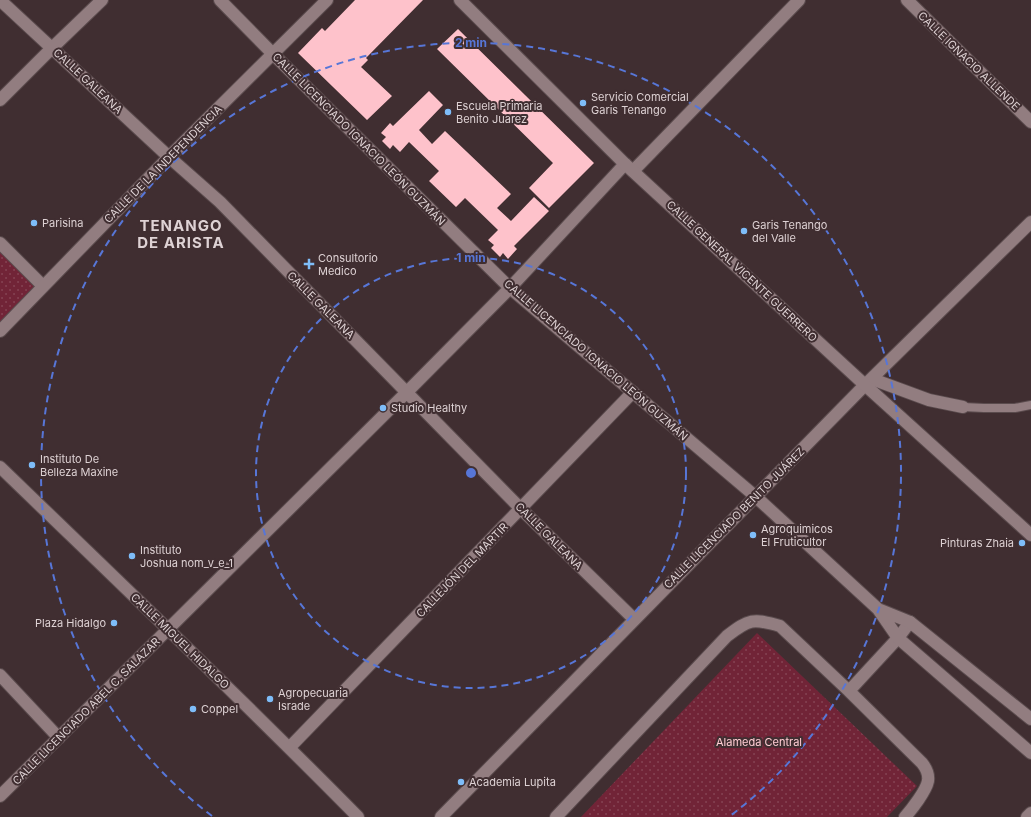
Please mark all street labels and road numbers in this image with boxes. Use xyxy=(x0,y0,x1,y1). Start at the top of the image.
street label: CALLE IGNACIO ALLENDE xyxy=(915,9,1023,113)
street label: CALLE GALEANA xyxy=(51,45,126,117)
street label: CALLE LICENCIADO IGNACIO LEÓN GUZMÁN xyxy=(270,50,448,228)
street label: CALLE DE LA INDEPENDENCIA xyxy=(101,102,225,226)
street label: CALLE GENERAL VICENTE GUERRERO xyxy=(664,197,820,345)
street label: CALLE GALEANA xyxy=(284,268,358,342)
street label: CALLE LICENCIADO IGNACIO LEÓN GUZMÁN xyxy=(501,276,691,444)
street label: CALLE LICENCIADO BENITO JUÁREZ xyxy=(661,445,807,591)
street label: CALLE GALEANA xyxy=(512,499,586,573)
street label: CALLEJÓN DEL MARTIR xyxy=(413,520,511,620)
street label: CALLE MIGUEL HIDALGO xyxy=(128,590,232,692)
street label: CALLE LICENCIADO ABEL C. SALAZAR xyxy=(9,634,163,788)

